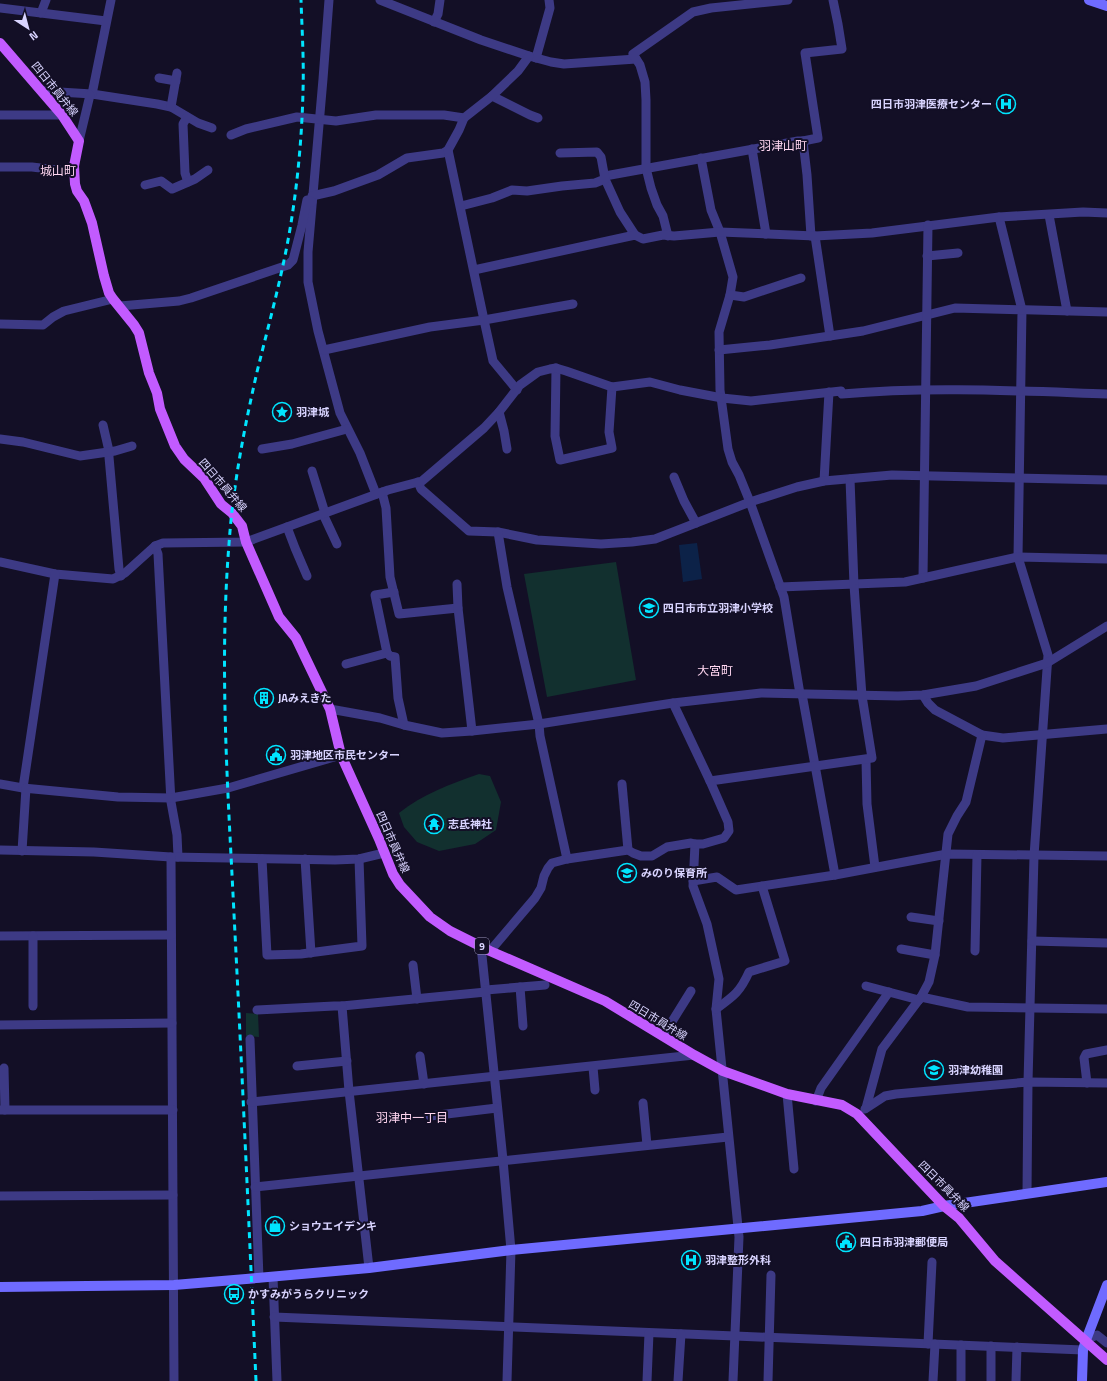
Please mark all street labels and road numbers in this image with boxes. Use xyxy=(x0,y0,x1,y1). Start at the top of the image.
street label: 四日市員弁線 xyxy=(28,58,82,120)
street label: 四日市員弁線 xyxy=(195,455,251,515)
street label: 四日市員弁線 xyxy=(372,809,414,875)
road number: 9 xyxy=(475,938,489,954)
street label: 四日市員弁線 xyxy=(626,996,690,1044)
street label: 四日市員弁線 xyxy=(915,1157,973,1215)

